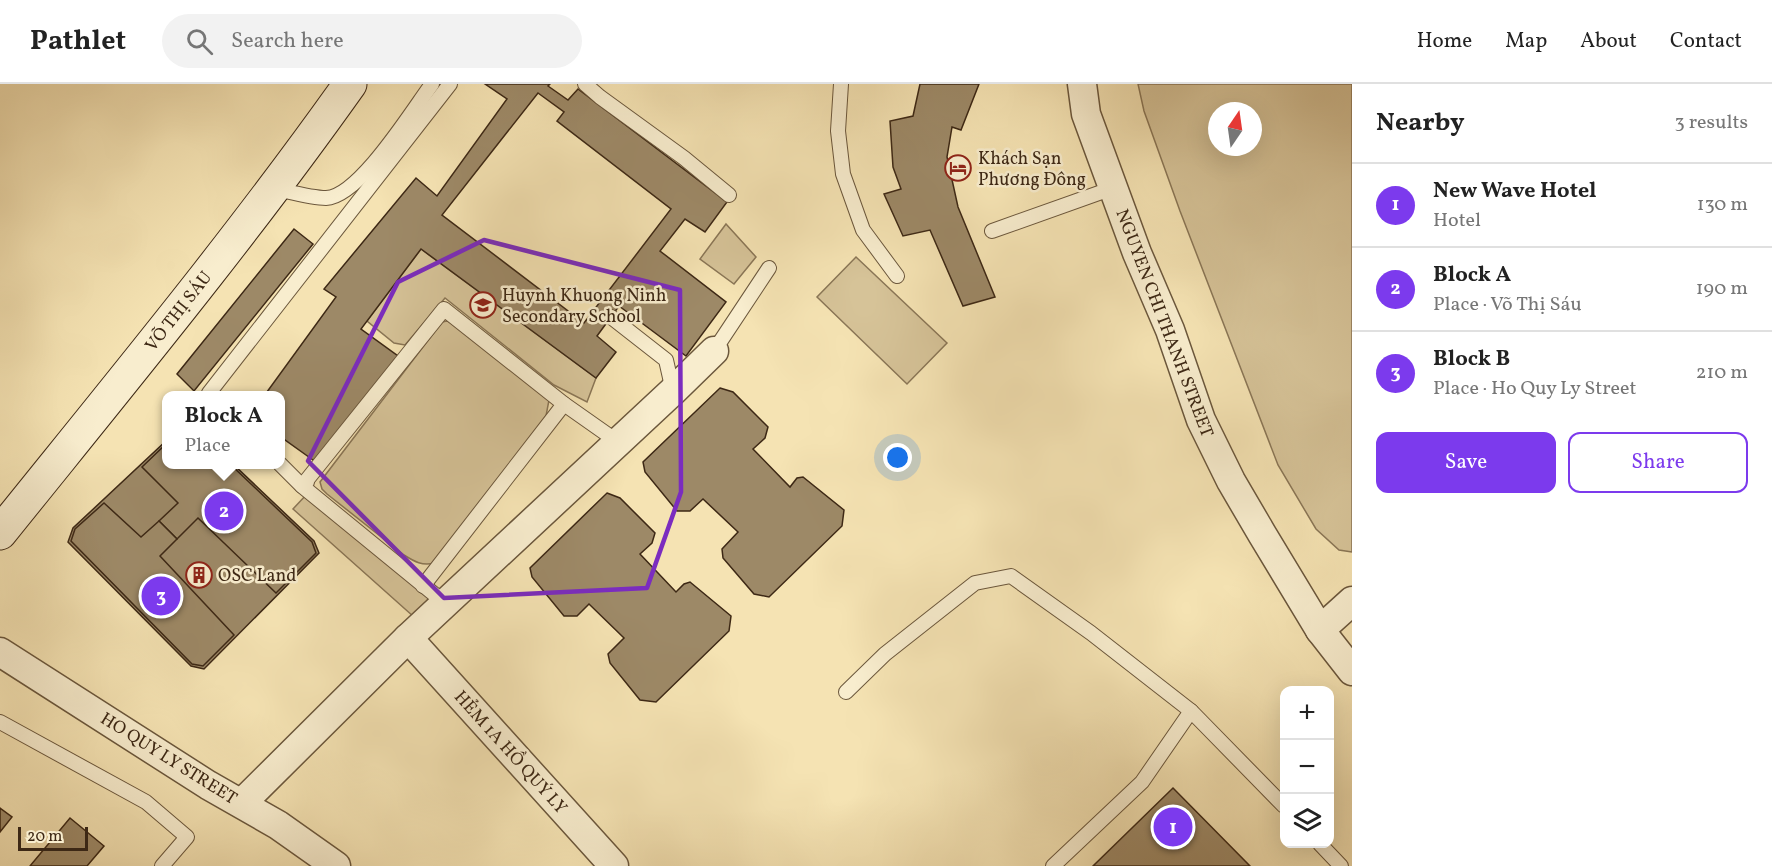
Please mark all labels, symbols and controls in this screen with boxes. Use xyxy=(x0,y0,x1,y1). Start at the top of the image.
search box xyxy=(162,14,582,68)
text: Pathlet xyxy=(30,22,126,61)
icon: search xyxy=(183,25,216,58)
text: Search here xyxy=(231,26,344,57)
text: Home xyxy=(1417,27,1472,56)
text: Map xyxy=(1505,27,1547,56)
text: About xyxy=(1580,27,1637,56)
text: Contact xyxy=(1670,27,1742,56)
north arrow xyxy=(1208,102,1262,156)
text: Nearby xyxy=(1376,105,1465,141)
text: 3 results xyxy=(1674,109,1748,137)
place label: Khách Sạn Phương Đông xyxy=(978,147,1086,193)
hotel icon: Khách Sạn Phương Đông xyxy=(943,153,973,183)
text: New Wave Hotel xyxy=(1433,176,1597,207)
text: 1 xyxy=(1391,191,1400,219)
text: 130 m xyxy=(1697,191,1748,219)
street label: NGUYEN CHI THANH STREET xyxy=(1108,206,1219,442)
text: Hotel xyxy=(1433,207,1481,235)
text: Block A xyxy=(1433,260,1511,291)
street label: VÕ THỊ SÁU xyxy=(140,266,219,357)
text: 2 xyxy=(1390,275,1401,303)
text: 190 m xyxy=(1696,275,1748,303)
place label: Huynh Khuong Ninh Secondary School xyxy=(502,284,667,330)
school or university icon: Huynh Khuong Ninh Secondary School xyxy=(468,290,498,320)
text: Place · Võ Thị Sáu xyxy=(1433,291,1582,319)
text: Block B xyxy=(1433,344,1510,375)
text: 3 xyxy=(1390,359,1401,387)
text: 210 m xyxy=(1696,359,1748,387)
text: Place · Ho Quy Ly Street xyxy=(1433,375,1637,403)
popup xyxy=(162,391,285,469)
text: Block A xyxy=(184,401,263,432)
text: Place xyxy=(184,432,230,460)
button: Save xyxy=(1376,432,1556,493)
button: Share xyxy=(1568,432,1748,493)
your location xyxy=(883,443,912,472)
pin: 2 xyxy=(204,488,244,534)
building icon: OSC Land xyxy=(184,560,214,590)
place label: OSC Land xyxy=(218,564,296,589)
pin: 3 xyxy=(142,574,180,618)
street label: HẺM 1A HỒ QUÝ LY xyxy=(447,684,575,820)
map controls xyxy=(1280,686,1334,848)
button: + xyxy=(1280,686,1334,740)
street label: HO QUY LY STREET xyxy=(95,707,242,812)
button: − xyxy=(1280,740,1334,794)
button: layers xyxy=(1280,794,1334,848)
pin: 1 xyxy=(1154,804,1192,850)
scale bar xyxy=(18,824,88,852)
text: 20 m xyxy=(27,826,62,848)

